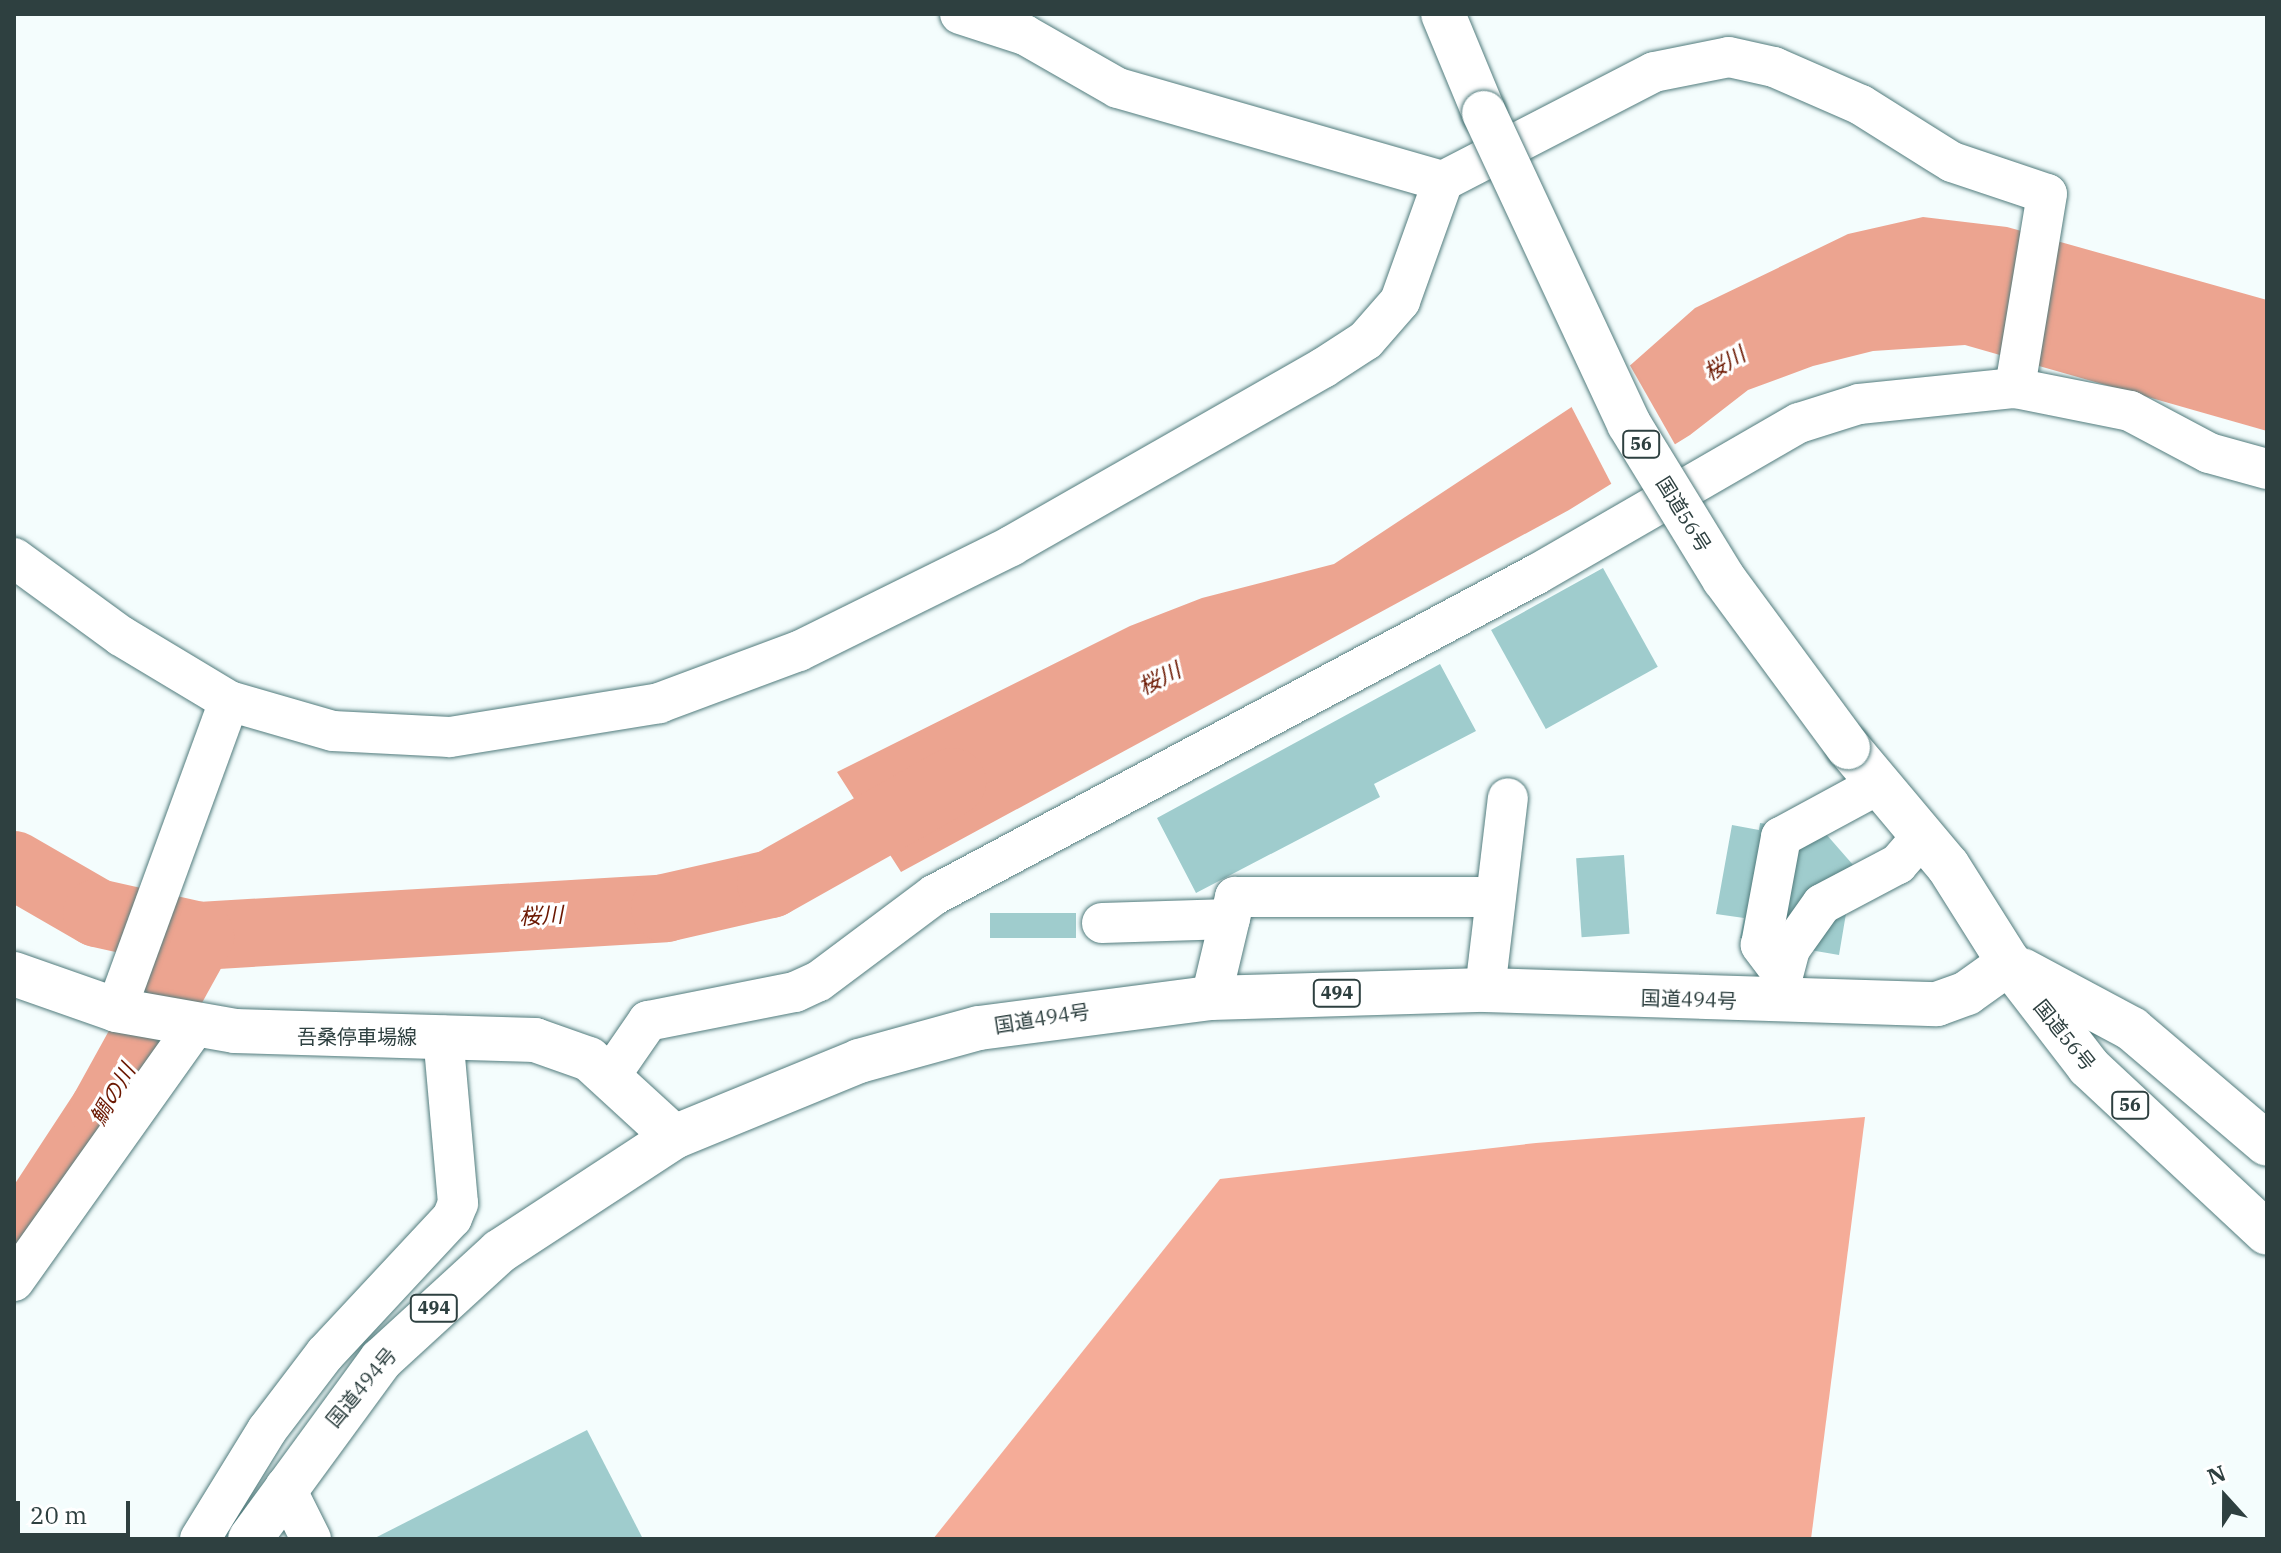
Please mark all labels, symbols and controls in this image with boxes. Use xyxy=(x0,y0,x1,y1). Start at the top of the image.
water label: 桜川 xyxy=(1698,340,1750,386)
road number: 56 xyxy=(1621,430,1661,458)
street label: 国道56号 xyxy=(1652,472,1716,556)
water label: 桜川 xyxy=(1133,656,1185,700)
water label: 桜川 xyxy=(518,901,564,929)
road number: 494 xyxy=(1311,979,1363,1007)
street label: 国道494号 xyxy=(1641,985,1737,1013)
street label: 国道56号 xyxy=(2029,995,2101,1075)
street label: 国道494号 xyxy=(993,999,1091,1037)
street label: 吾桑停車場線 xyxy=(297,1024,417,1048)
water label: 鯛の川 xyxy=(84,1059,140,1129)
road number: 56 xyxy=(2110,1091,2150,1119)
road number: 494 xyxy=(408,1294,460,1322)
street label: 国道494号 xyxy=(321,1343,401,1431)
north arrow xyxy=(2185,1457,2265,1537)
text: N xyxy=(2203,1457,2230,1491)
scale bar xyxy=(20,1485,134,1535)
text: 20 m xyxy=(30,1499,87,1531)

